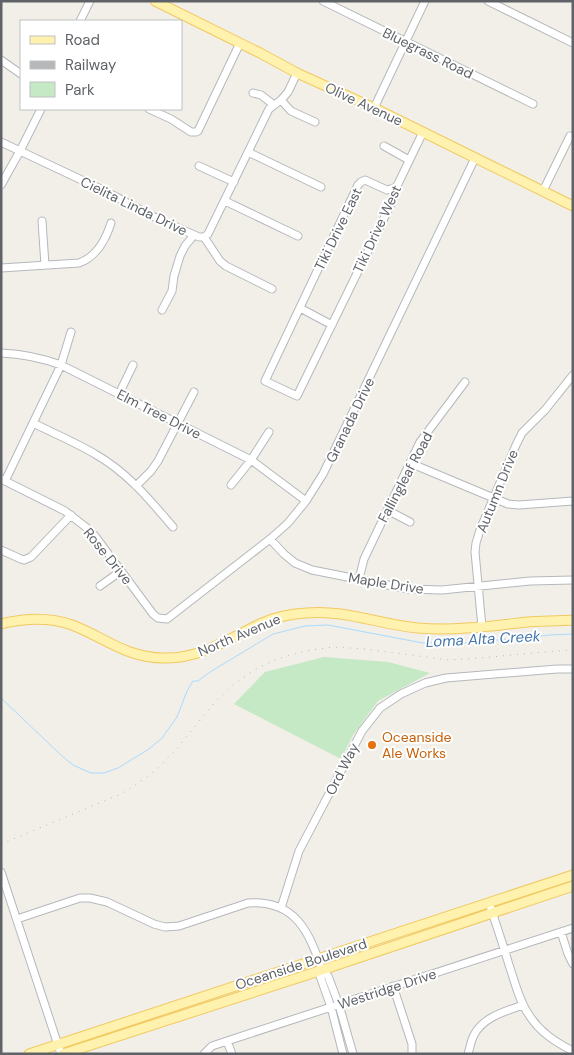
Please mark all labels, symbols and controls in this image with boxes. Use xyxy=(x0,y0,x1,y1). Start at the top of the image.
legend xyxy=(20,20,182,110)
street label: Bluegrass Road xyxy=(380,23,476,83)
text: Road xyxy=(65,30,100,50)
text: Railway xyxy=(65,55,117,75)
street label: Olive Avenue xyxy=(322,78,406,130)
text: Park xyxy=(65,80,95,100)
street label: Cielita Linda Drive xyxy=(78,172,190,240)
street label: Tiki Drive West xyxy=(349,182,405,276)
street label: Tiki Drive East xyxy=(310,185,366,273)
street label: Granada Drive xyxy=(322,375,378,465)
street label: Elm Tree Drive xyxy=(114,385,204,443)
street label: Fallingleaf Road xyxy=(374,429,436,525)
street label: Autumn Drive xyxy=(472,447,522,535)
street label: Rose Drive xyxy=(80,524,136,588)
street label: Maple Drive xyxy=(347,568,425,598)
street label: North Avenue xyxy=(195,610,283,660)
water label: Loma Alta Creek xyxy=(425,626,541,652)
place label: Oceanside Ale Works xyxy=(382,728,452,762)
marker: Oceanside Ale Works xyxy=(366,739,378,751)
street label: Ord Way xyxy=(321,740,363,798)
street label: Oceanside Boulevard xyxy=(233,934,369,994)
street label: Westridge Drive xyxy=(335,965,439,1013)

